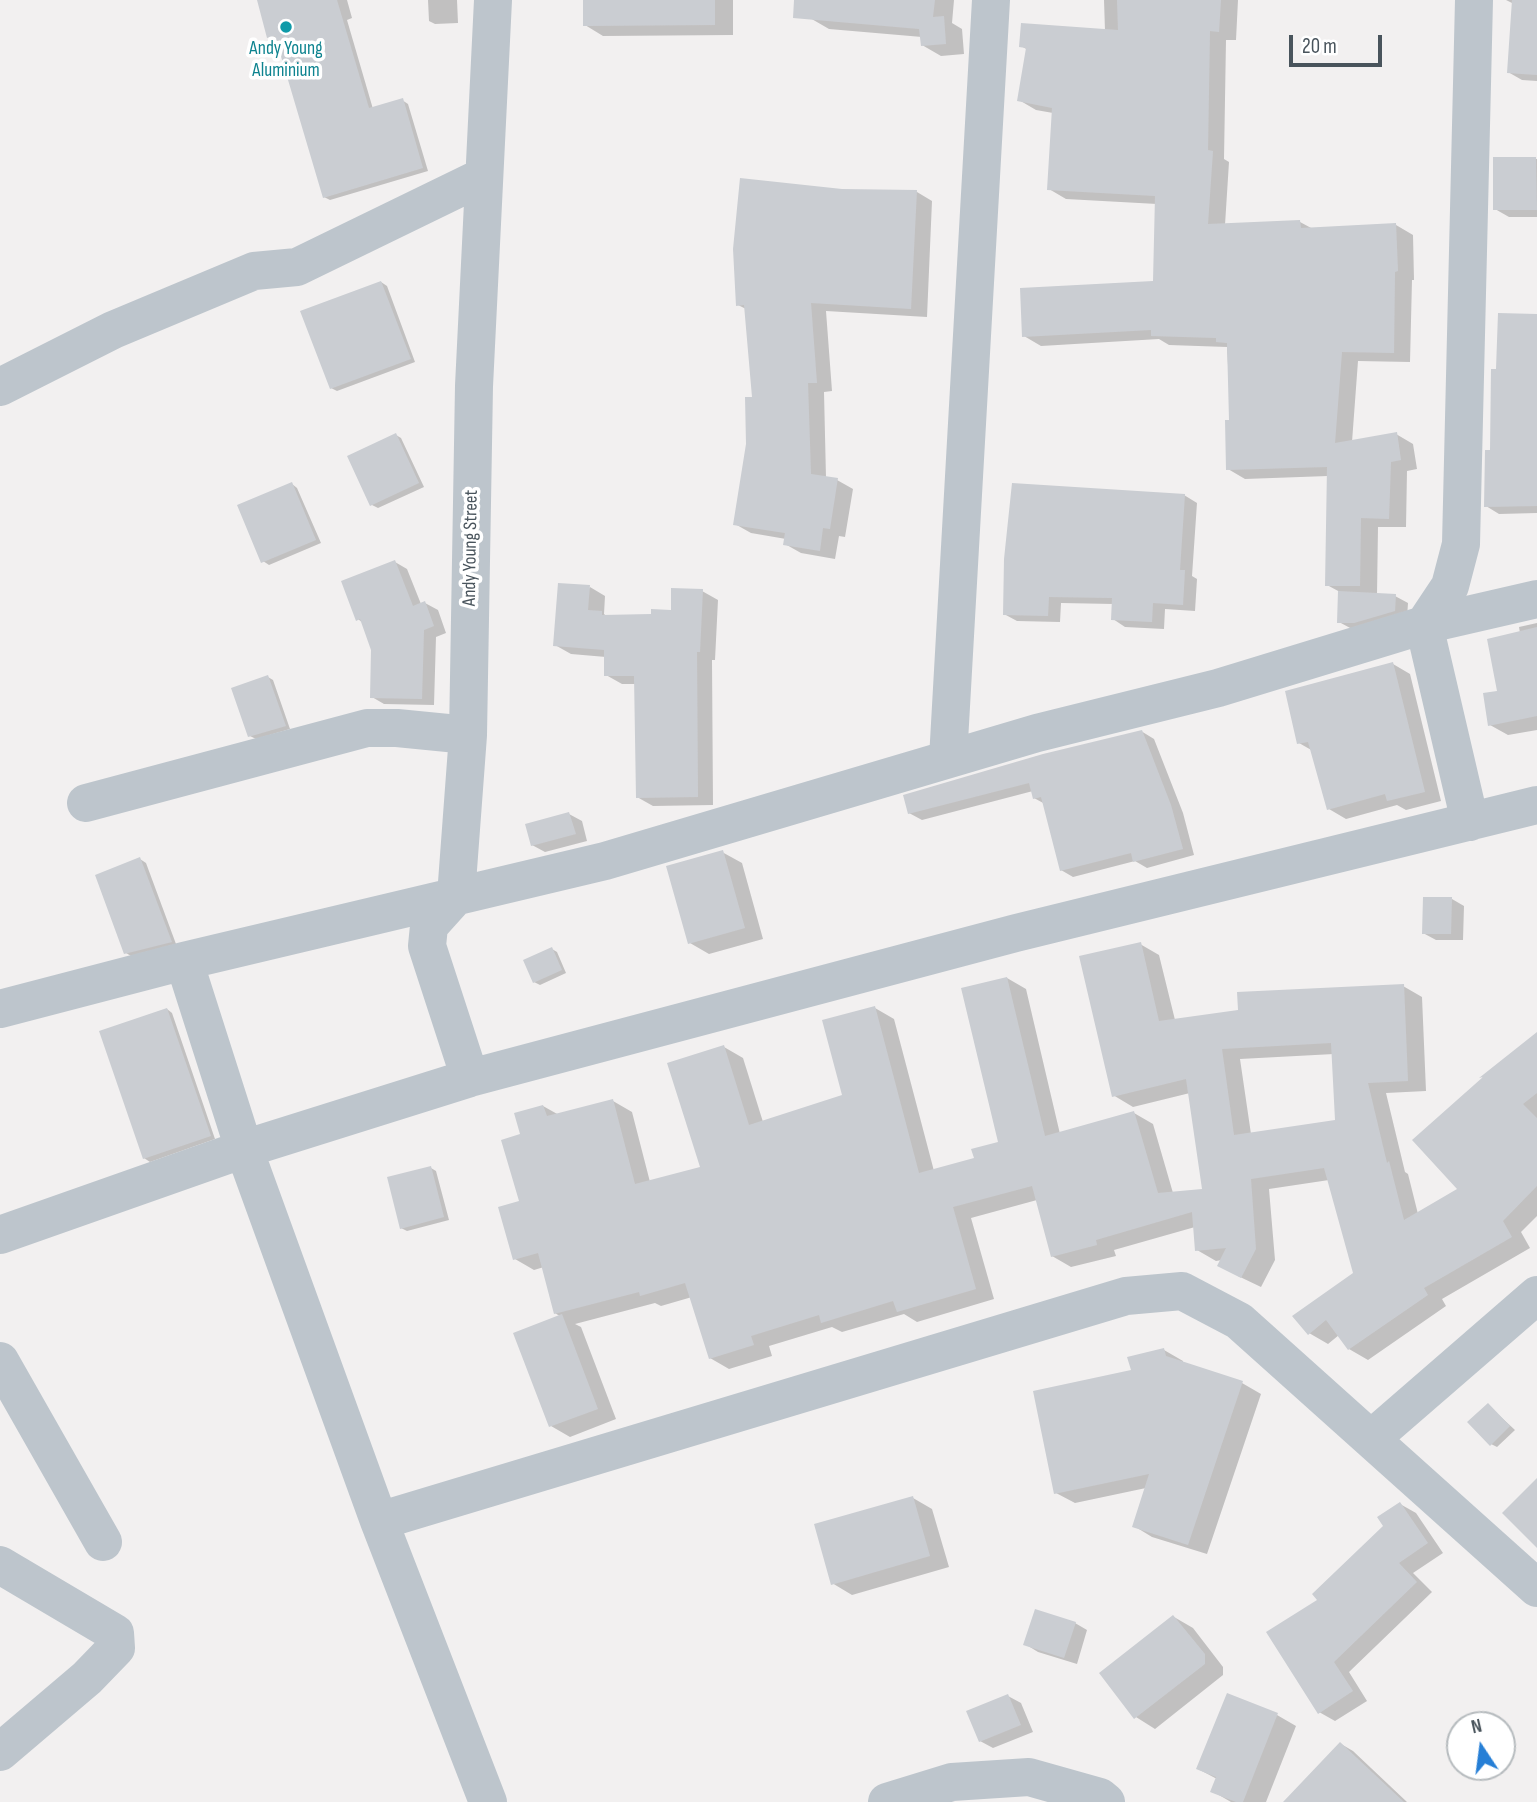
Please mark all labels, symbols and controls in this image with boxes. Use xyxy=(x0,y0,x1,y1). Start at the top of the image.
marker: Andy Young Aluminium xyxy=(278,19,294,35)
scale bar xyxy=(1292,21,1385,65)
text: 20 m xyxy=(1302,34,1337,59)
place label: Andy Young Aluminium xyxy=(249,38,323,82)
street label: Andy Young Street xyxy=(459,490,483,606)
north arrow xyxy=(1446,1711,1516,1781)
text: N xyxy=(1469,1715,1484,1739)

